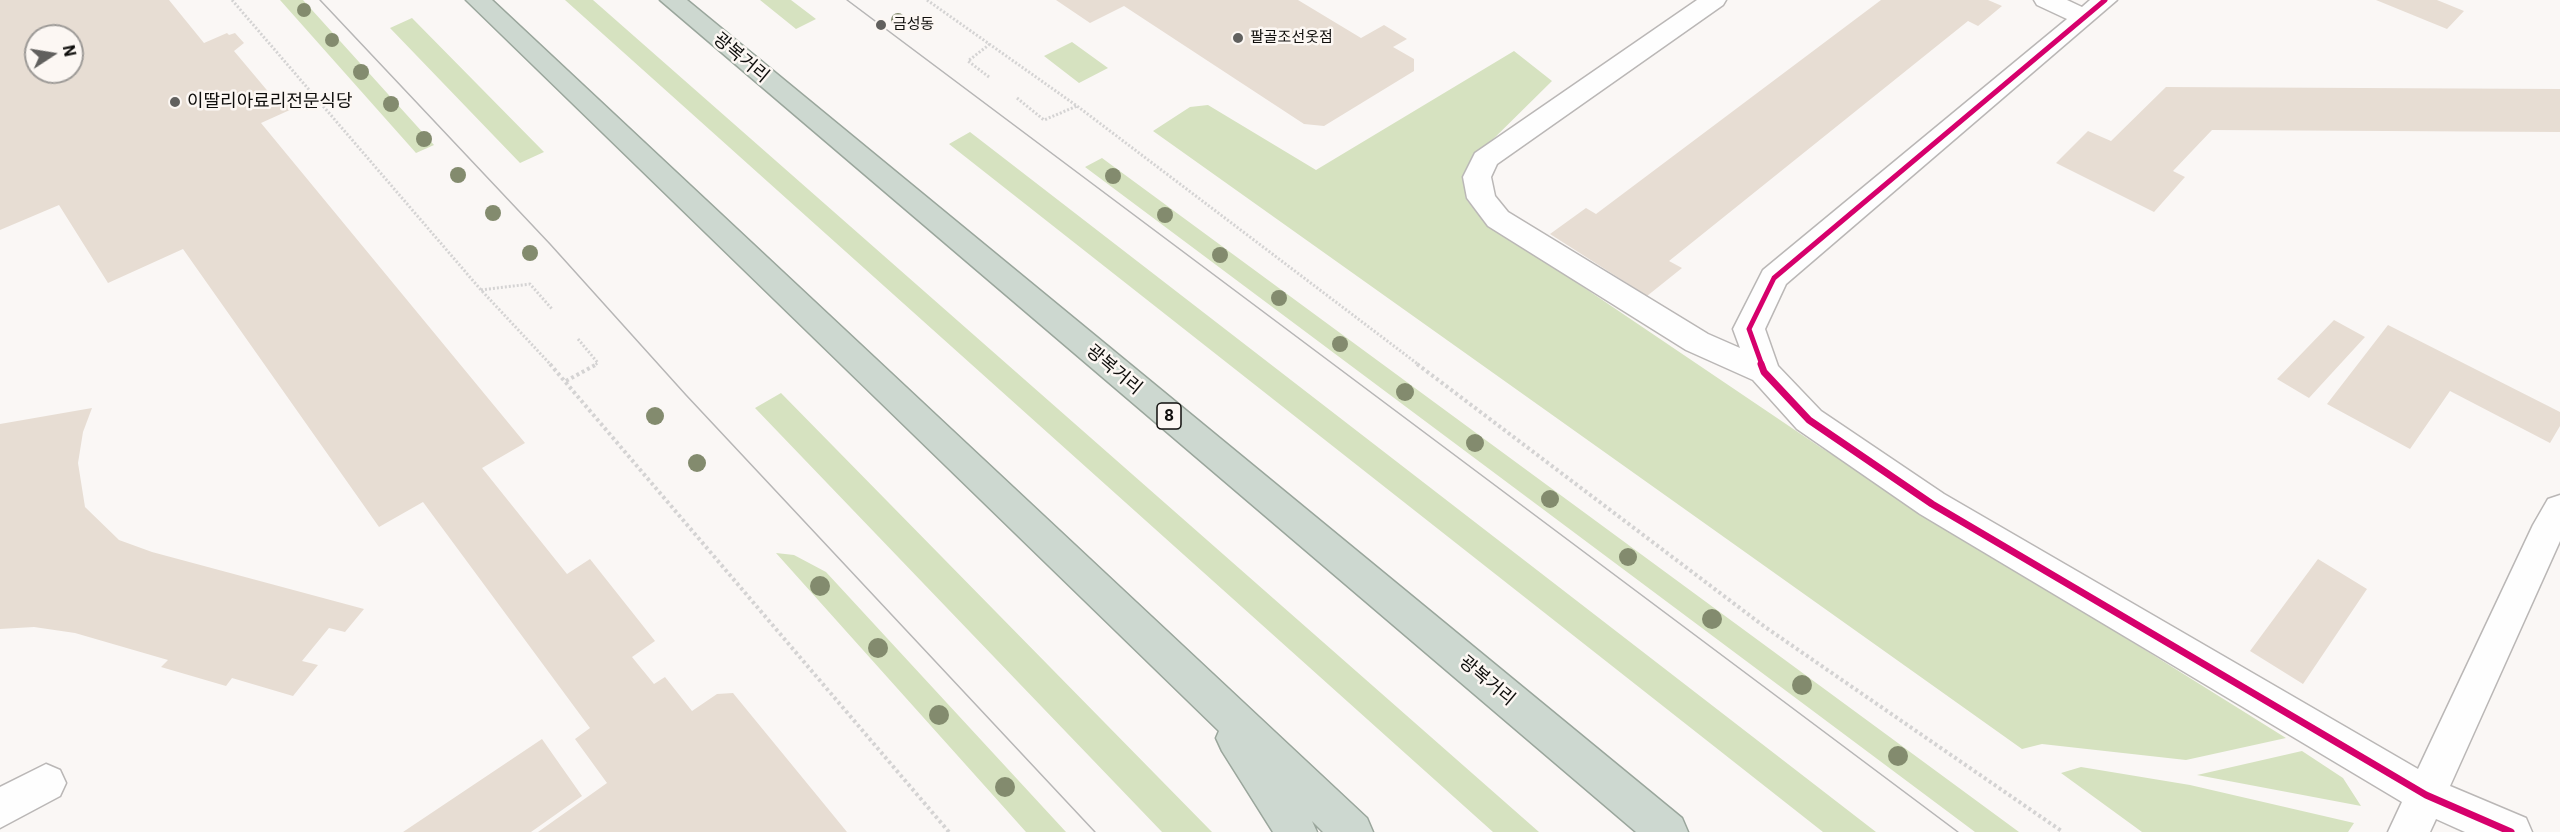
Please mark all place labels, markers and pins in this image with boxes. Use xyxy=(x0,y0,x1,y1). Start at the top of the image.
place label: 금성동 xyxy=(893,16,934,34)
marker: 금성동 xyxy=(874,18,888,32)
place label: 팔골조선옷점 xyxy=(1250,29,1333,47)
marker: 팔골조선옷점 xyxy=(1231,31,1245,45)
place label: 이딸리아료리전문식당 xyxy=(187,91,353,113)
marker: 이딸리아료리전문식당 xyxy=(168,95,182,109)

